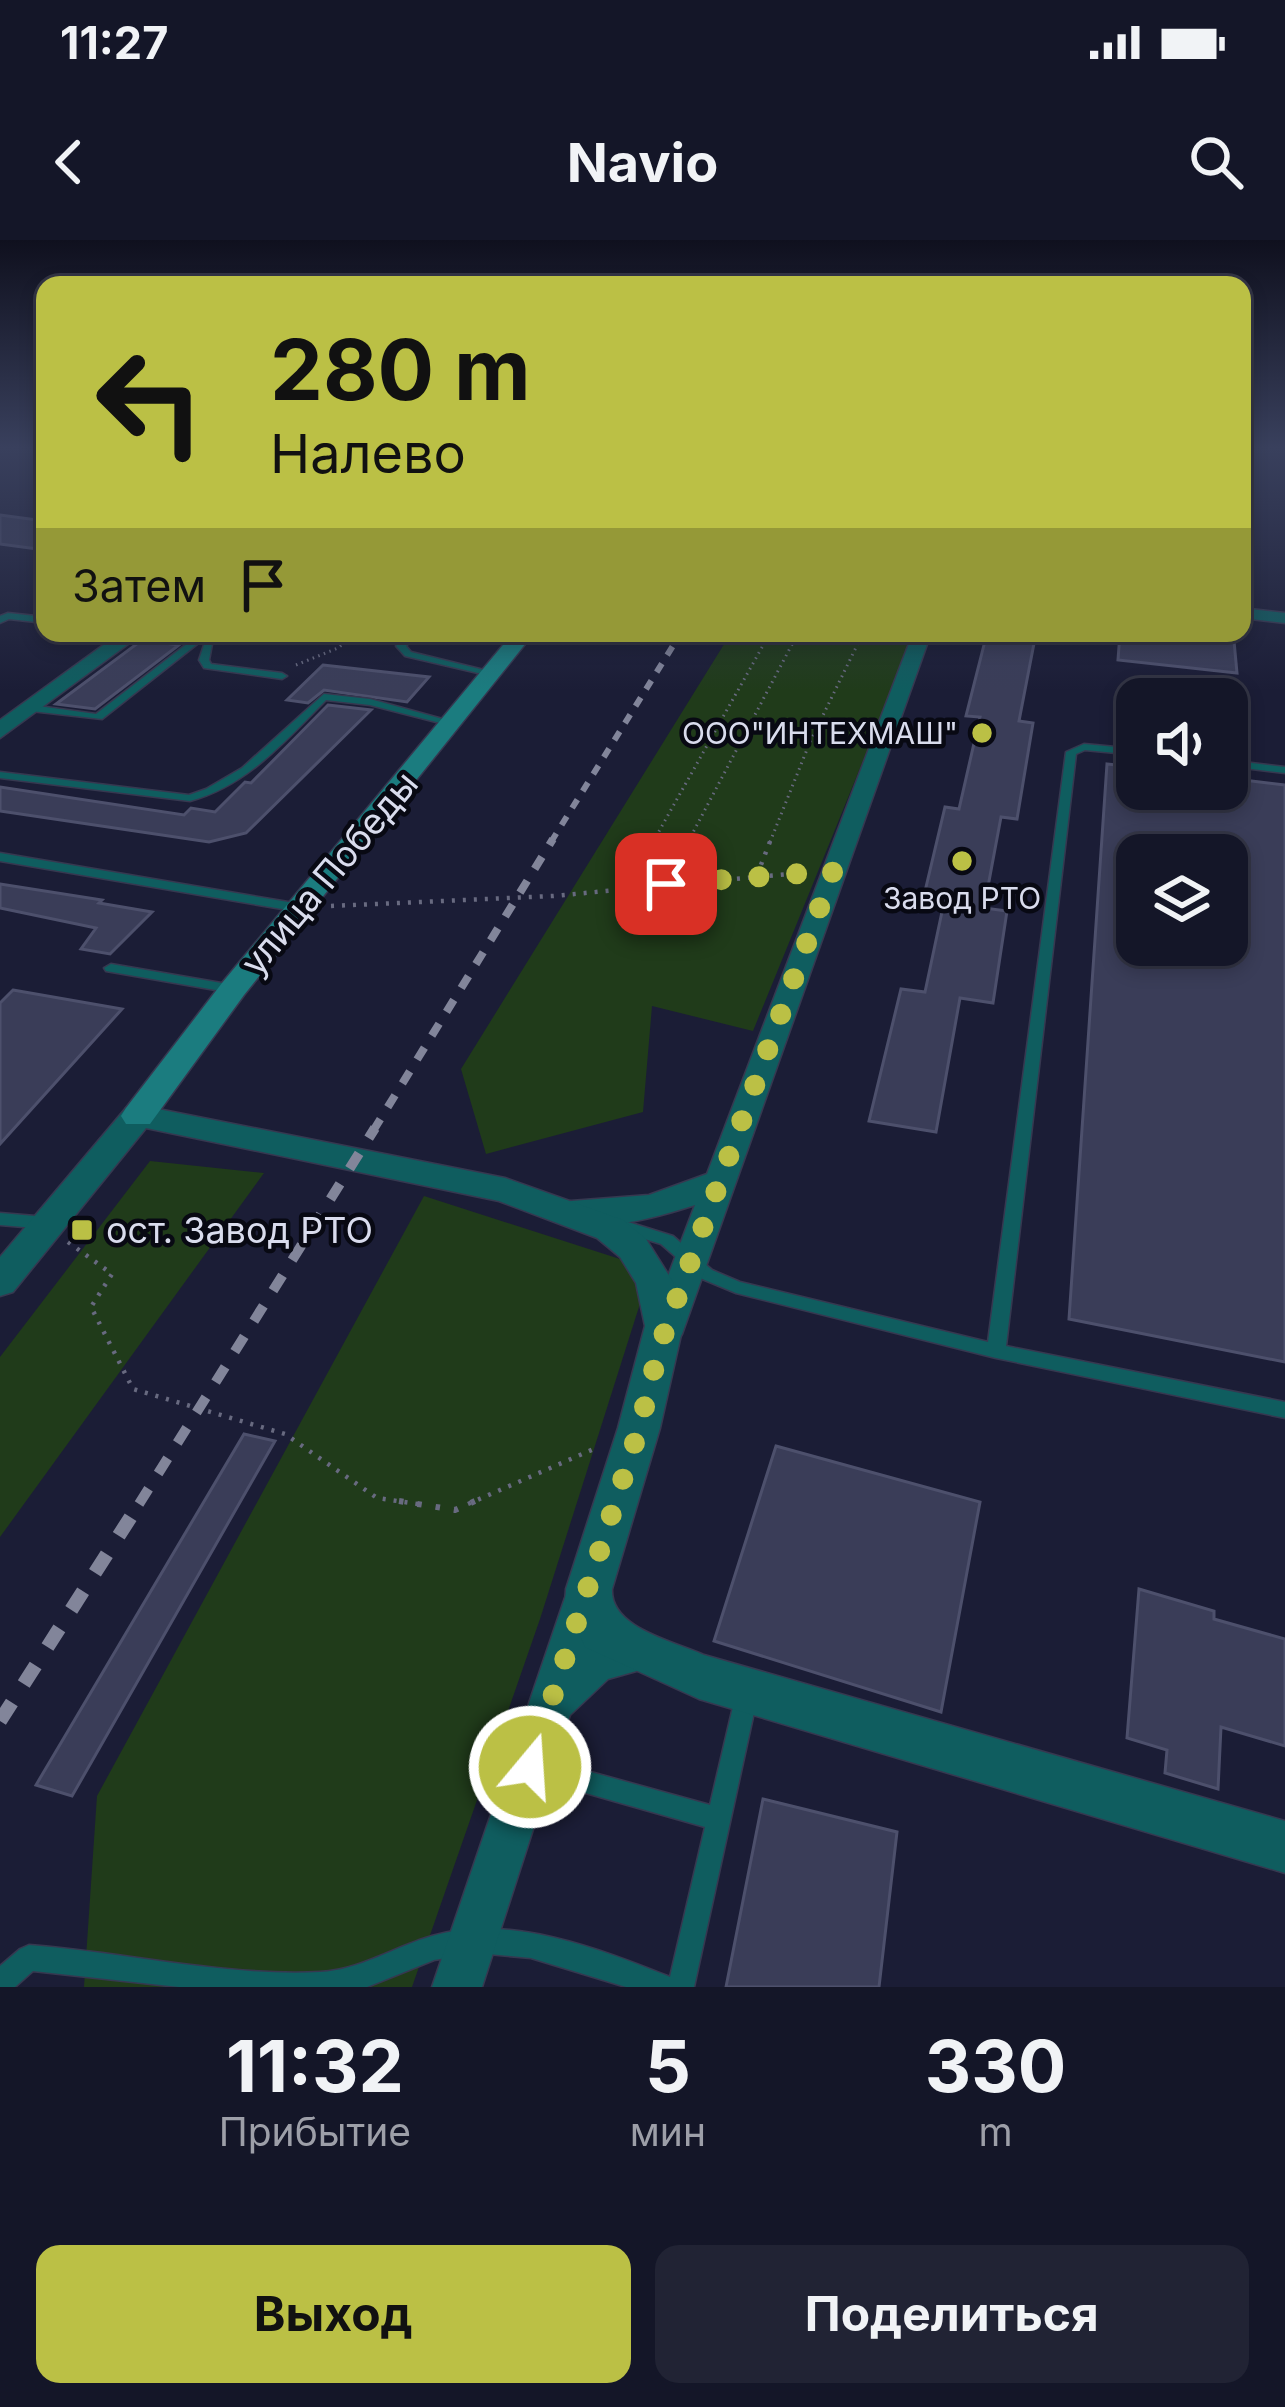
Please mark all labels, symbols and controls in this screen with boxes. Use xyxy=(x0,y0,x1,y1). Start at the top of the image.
text: 11:27 xyxy=(60,15,168,70)
icon: back xyxy=(36,129,102,195)
icon: search xyxy=(1183,129,1249,195)
text: Navio xyxy=(567,130,718,195)
text: 280 m xyxy=(270,319,531,420)
icon: left xyxy=(72,324,228,480)
text: Налево xyxy=(270,421,466,486)
icon: arrive xyxy=(230,552,296,618)
text: Затем xyxy=(72,558,206,613)
map controls xyxy=(1116,678,1248,966)
button: sound xyxy=(1116,678,1248,810)
place label: ООО"ИНТЕХМАШ" xyxy=(682,715,958,751)
marker: ООО"ИНТЕХМАШ" xyxy=(969,720,995,746)
street label: улица Победы xyxy=(231,762,427,984)
pin xyxy=(615,833,717,935)
button: layers xyxy=(1116,834,1248,966)
marker: Завод РТО xyxy=(949,848,975,874)
icon: arrive xyxy=(633,851,699,917)
place label: Завод РТО xyxy=(883,880,1041,916)
place label: ост. Завод РТО xyxy=(106,1208,373,1252)
marker: ост. Завод РТО xyxy=(69,1217,95,1243)
position arrow xyxy=(467,1704,593,1830)
text: 11:32 xyxy=(226,2022,404,2109)
text: 5 xyxy=(645,2022,691,2109)
text: 330 xyxy=(925,2022,1066,2109)
text: Прибытие xyxy=(219,2108,411,2155)
text: мин xyxy=(630,2108,706,2155)
text: m xyxy=(978,2108,1013,2155)
button: Выход xyxy=(36,2245,631,2383)
button: Поделиться xyxy=(655,2245,1249,2383)

